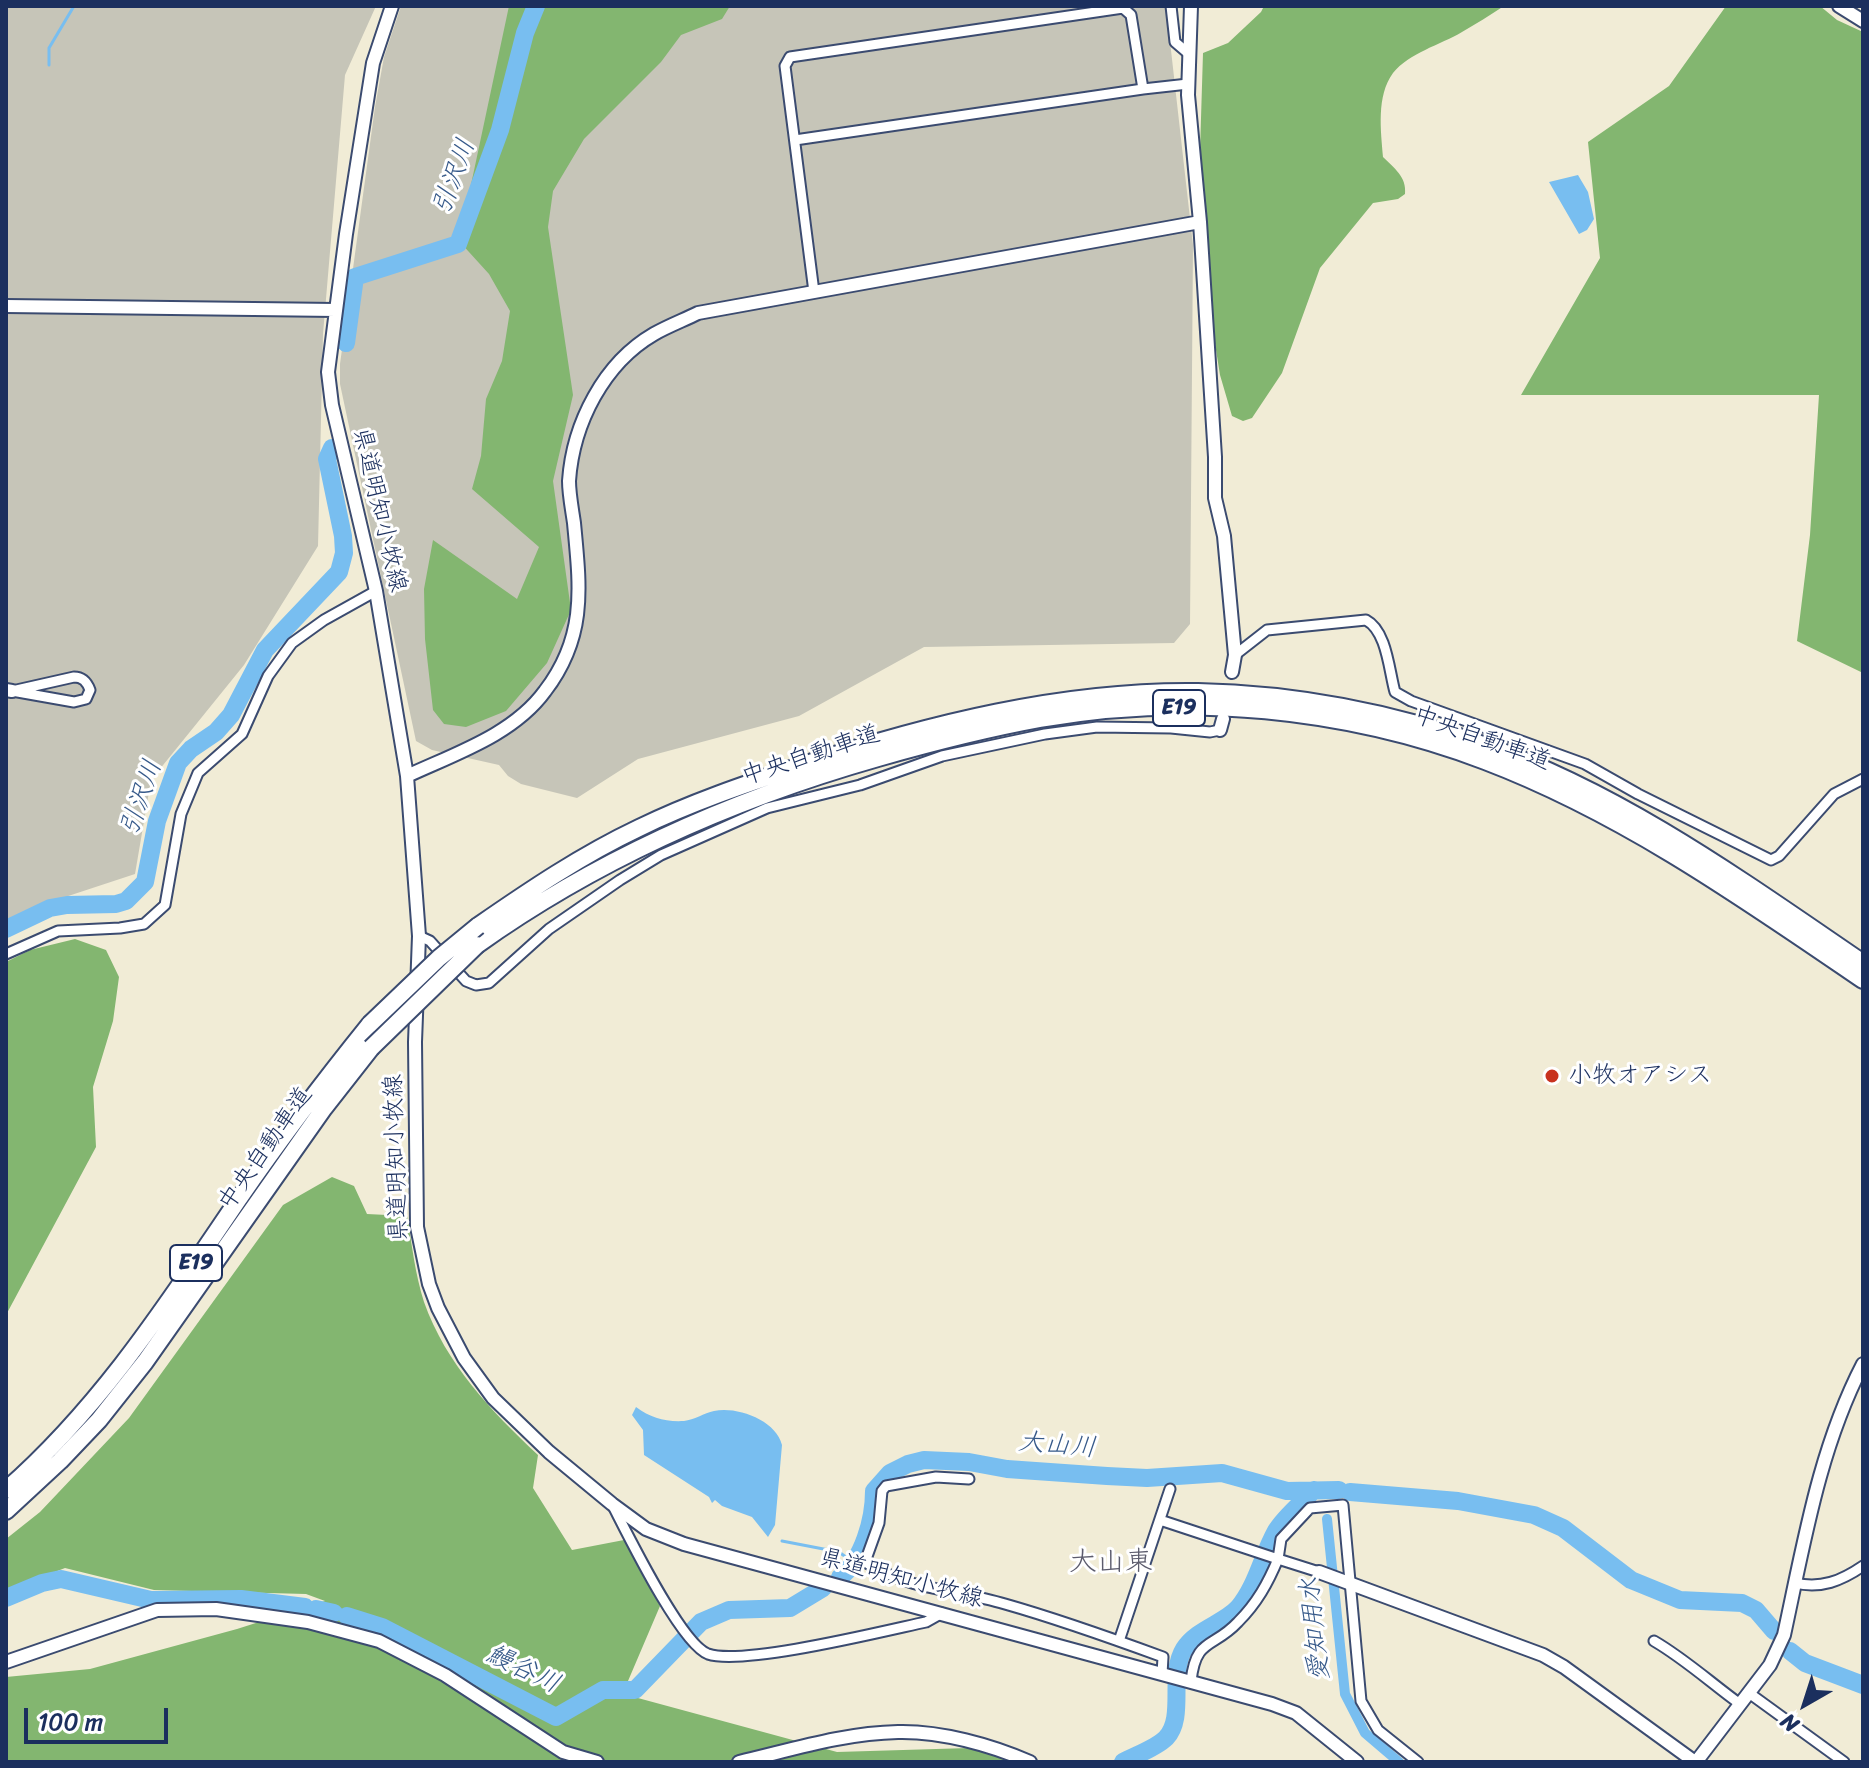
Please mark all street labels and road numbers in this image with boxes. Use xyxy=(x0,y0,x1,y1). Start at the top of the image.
street label: 県道明知小牧線 xyxy=(346,425,412,595)
road number: E19 xyxy=(1153,690,1205,726)
street label: 中央自動車道 xyxy=(1409,701,1555,777)
street label: 中央自動車道 xyxy=(738,720,884,792)
street label: 県道明知小牧線 xyxy=(380,1074,414,1242)
street label: 中央自動車道 xyxy=(213,1082,319,1216)
road number: E19 xyxy=(170,1245,222,1281)
street label: 県道明知小牧線 xyxy=(816,1543,986,1615)

